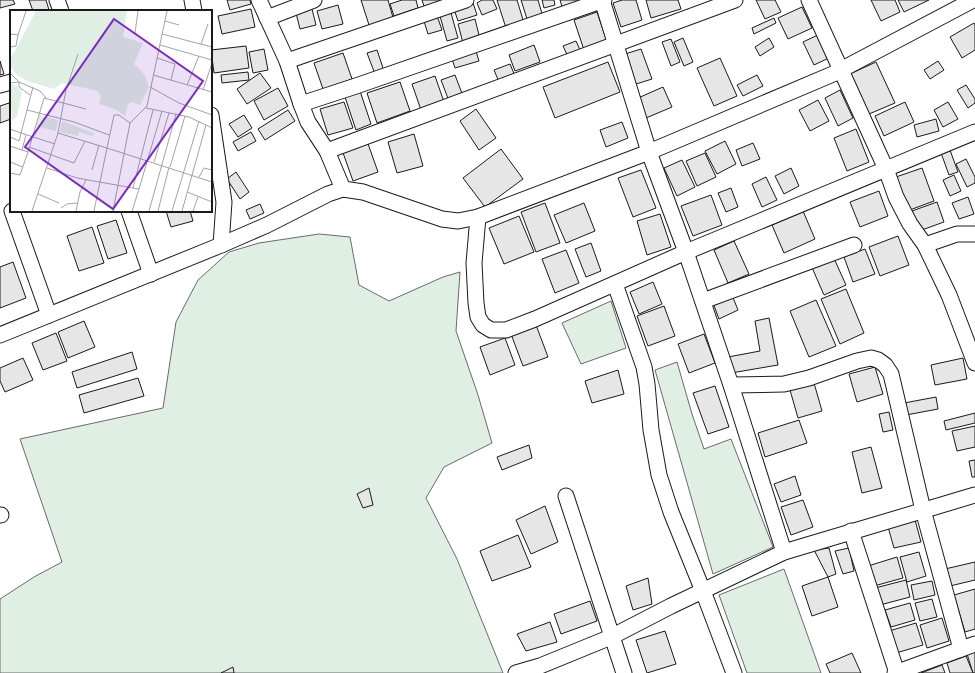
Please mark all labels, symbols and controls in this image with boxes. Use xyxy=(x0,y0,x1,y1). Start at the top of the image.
inset map xyxy=(10,10,212,212)

